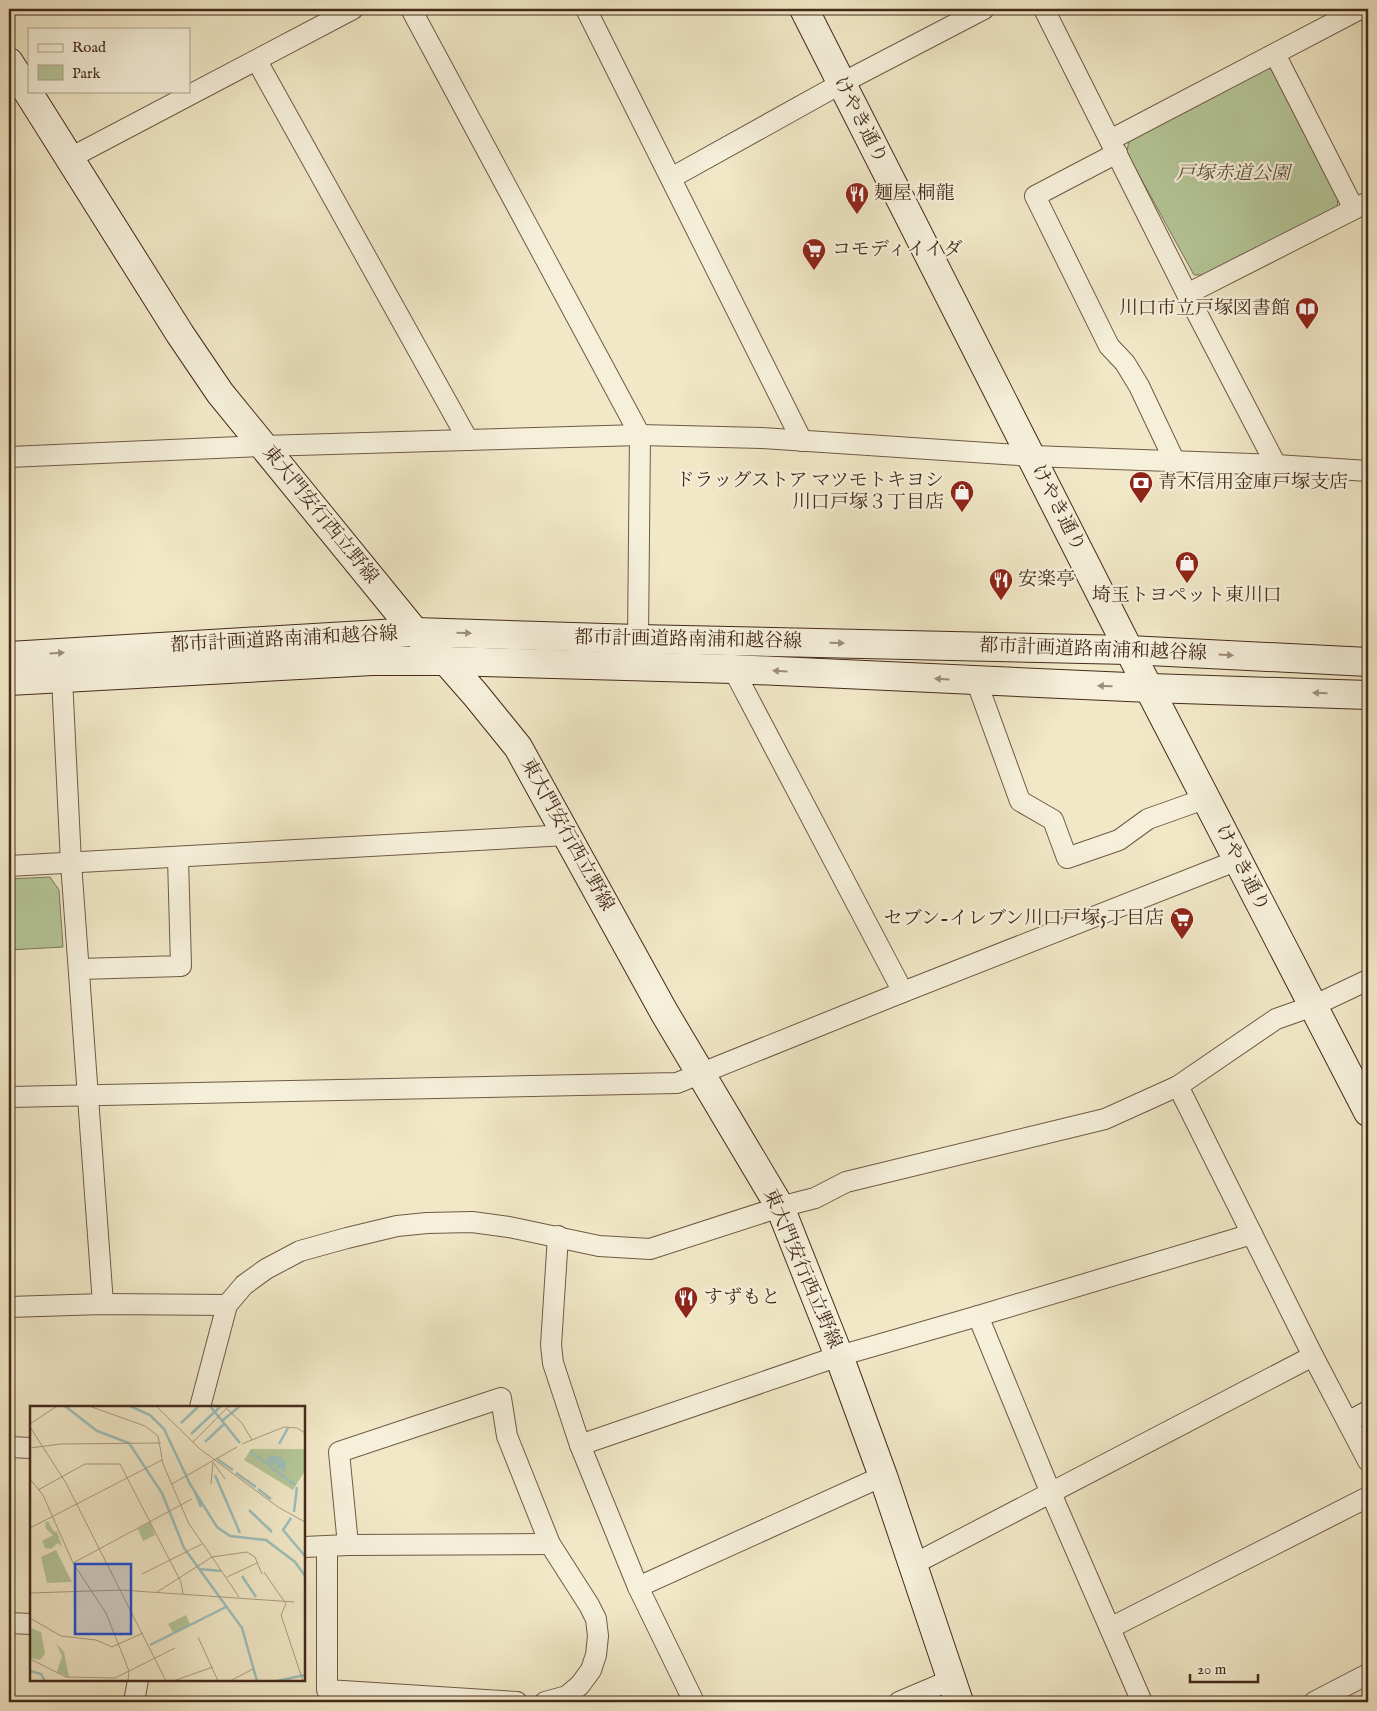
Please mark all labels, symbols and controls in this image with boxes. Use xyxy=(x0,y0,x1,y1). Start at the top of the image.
legend xyxy=(28,28,190,92)
text: Road xyxy=(72,38,107,57)
text: Park xyxy=(72,64,102,83)
street label: けやき通り xyxy=(828,72,892,168)
park label: 戸塚赤道公園 xyxy=(1176,162,1293,186)
restaurant icon: 麺屋 桐龍 xyxy=(844,181,870,215)
place label: 麺屋 桐龍 xyxy=(874,182,954,206)
supermarket icon: コモディイイダ xyxy=(801,237,827,271)
place label: コモディイイダ xyxy=(832,238,963,262)
library icon: 川口市立戸塚図書館 xyxy=(1294,296,1320,330)
place label: 川口市立戸塚図書館 xyxy=(1119,297,1290,321)
street label: 東大門安行西立野線 xyxy=(257,441,383,589)
street label: けやき通り xyxy=(1026,460,1090,556)
place label: ドラッグストア マツモトキヨシ 川口戸塚３丁目店 xyxy=(676,469,944,515)
bank icon: 青木信用金庫戸塚支店 xyxy=(1128,470,1154,504)
place label: 青木信用金庫戸塚支店 xyxy=(1158,471,1348,495)
shop icon: ドラッグストア マツモトキヨシ 川口戸塚３丁目店 xyxy=(949,479,975,513)
shop icon: 埼玉トヨペット東川口 xyxy=(1174,550,1200,584)
restaurant icon: 安楽亭 xyxy=(988,567,1014,601)
place label: 安楽亭 xyxy=(1018,568,1075,592)
place label: 埼玉トヨペット東川口 xyxy=(1092,584,1282,608)
street label: 都市計画道路南浦和越谷線 xyxy=(170,622,398,658)
street label: 都市計画道路南浦和越谷線 xyxy=(574,626,802,654)
one-way arrow xyxy=(457,630,473,638)
street label: 都市計画道路南浦和越谷線 xyxy=(979,634,1207,666)
one-way arrow xyxy=(829,640,845,648)
one-way arrow xyxy=(50,648,66,656)
one-way arrow xyxy=(1219,651,1235,659)
one-way arrow xyxy=(772,667,788,675)
one-way arrow xyxy=(934,675,950,683)
one-way arrow xyxy=(1096,682,1112,690)
one-way arrow xyxy=(1311,689,1327,697)
street label: 東大門安行西立野線 xyxy=(515,754,619,916)
street label: けやき通り xyxy=(1210,820,1274,916)
supermarket icon: セブン-イレブン川口戸塚5丁目店 xyxy=(1169,906,1195,940)
place label: セブン-イレブン川口戸塚5丁目店 xyxy=(884,907,1164,931)
street label: 東大門安行西立野線 xyxy=(758,1186,846,1352)
restaurant icon: すずもと xyxy=(673,1285,699,1319)
place label: すずもと xyxy=(704,1286,780,1310)
inset map xyxy=(30,1406,305,1681)
scale bar xyxy=(1190,1651,1257,1683)
text: 20 m xyxy=(1197,1660,1227,1679)

